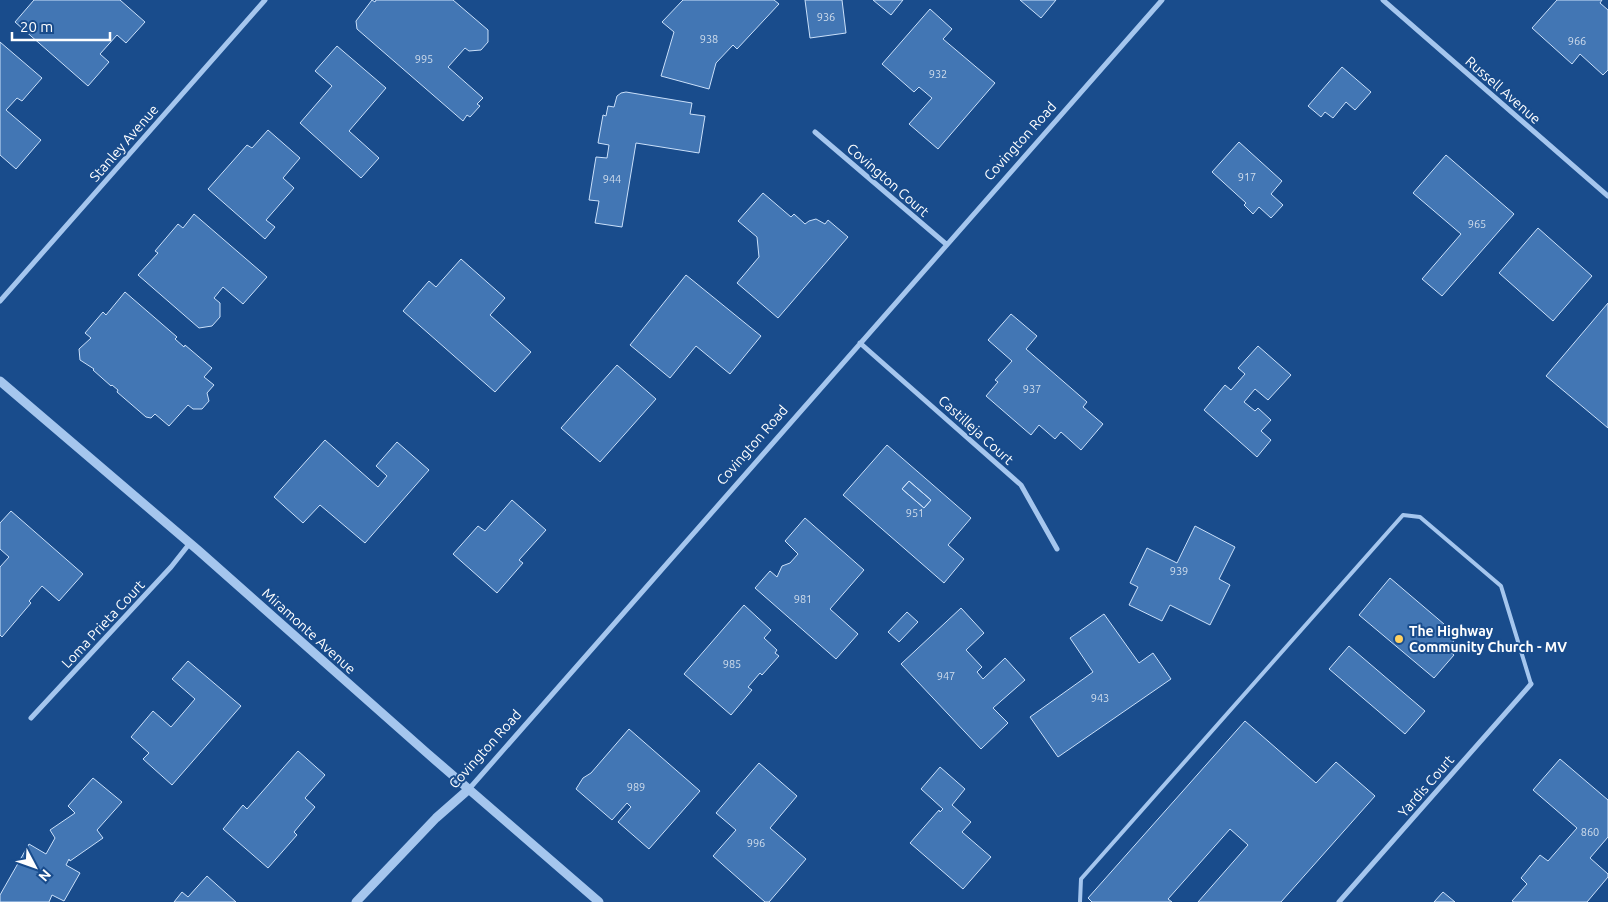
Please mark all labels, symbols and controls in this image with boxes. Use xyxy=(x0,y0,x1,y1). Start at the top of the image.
scale bar xyxy=(12,10,110,42)
house number: 936 xyxy=(817,11,835,23)
text: 20 m xyxy=(20,18,53,35)
house number: 938 xyxy=(700,33,718,45)
house number: 966 xyxy=(1568,35,1586,47)
house number: 995 xyxy=(415,53,433,65)
street label: Russell Avenue xyxy=(1462,53,1544,127)
house number: 932 xyxy=(929,68,947,80)
street label: Covington Road xyxy=(981,98,1059,184)
street label: Stanley Avenue xyxy=(86,101,162,185)
street label: Covington Court xyxy=(844,140,933,220)
house number: 917 xyxy=(1238,171,1256,183)
house number: 944 xyxy=(603,173,621,185)
house number: 965 xyxy=(1468,218,1486,230)
house number: 937 xyxy=(1023,383,1041,395)
street label: Castilleja Court xyxy=(935,392,1017,468)
street label: Covington Road xyxy=(713,402,791,488)
house number: 951 xyxy=(906,507,924,519)
house number: 939 xyxy=(1170,565,1188,577)
street label: Loma Prieta Court xyxy=(58,576,148,671)
street label: Miramonte Avenue xyxy=(259,585,359,677)
house number: 981 xyxy=(794,593,812,605)
place label: The Highway Community Church - MV xyxy=(1409,623,1567,655)
marker: The Highway Community Church - MV xyxy=(1393,633,1405,645)
house number: 985 xyxy=(723,658,741,670)
house number: 947 xyxy=(937,670,955,682)
house number: 943 xyxy=(1091,692,1109,704)
street label: Covington Road xyxy=(446,706,524,792)
street label: Yardis Court xyxy=(1395,751,1457,820)
house number: 989 xyxy=(627,781,645,793)
house number: 860 xyxy=(1581,826,1599,838)
house number: 996 xyxy=(747,837,765,849)
north arrow xyxy=(10,842,60,892)
text: N xyxy=(35,866,54,885)

